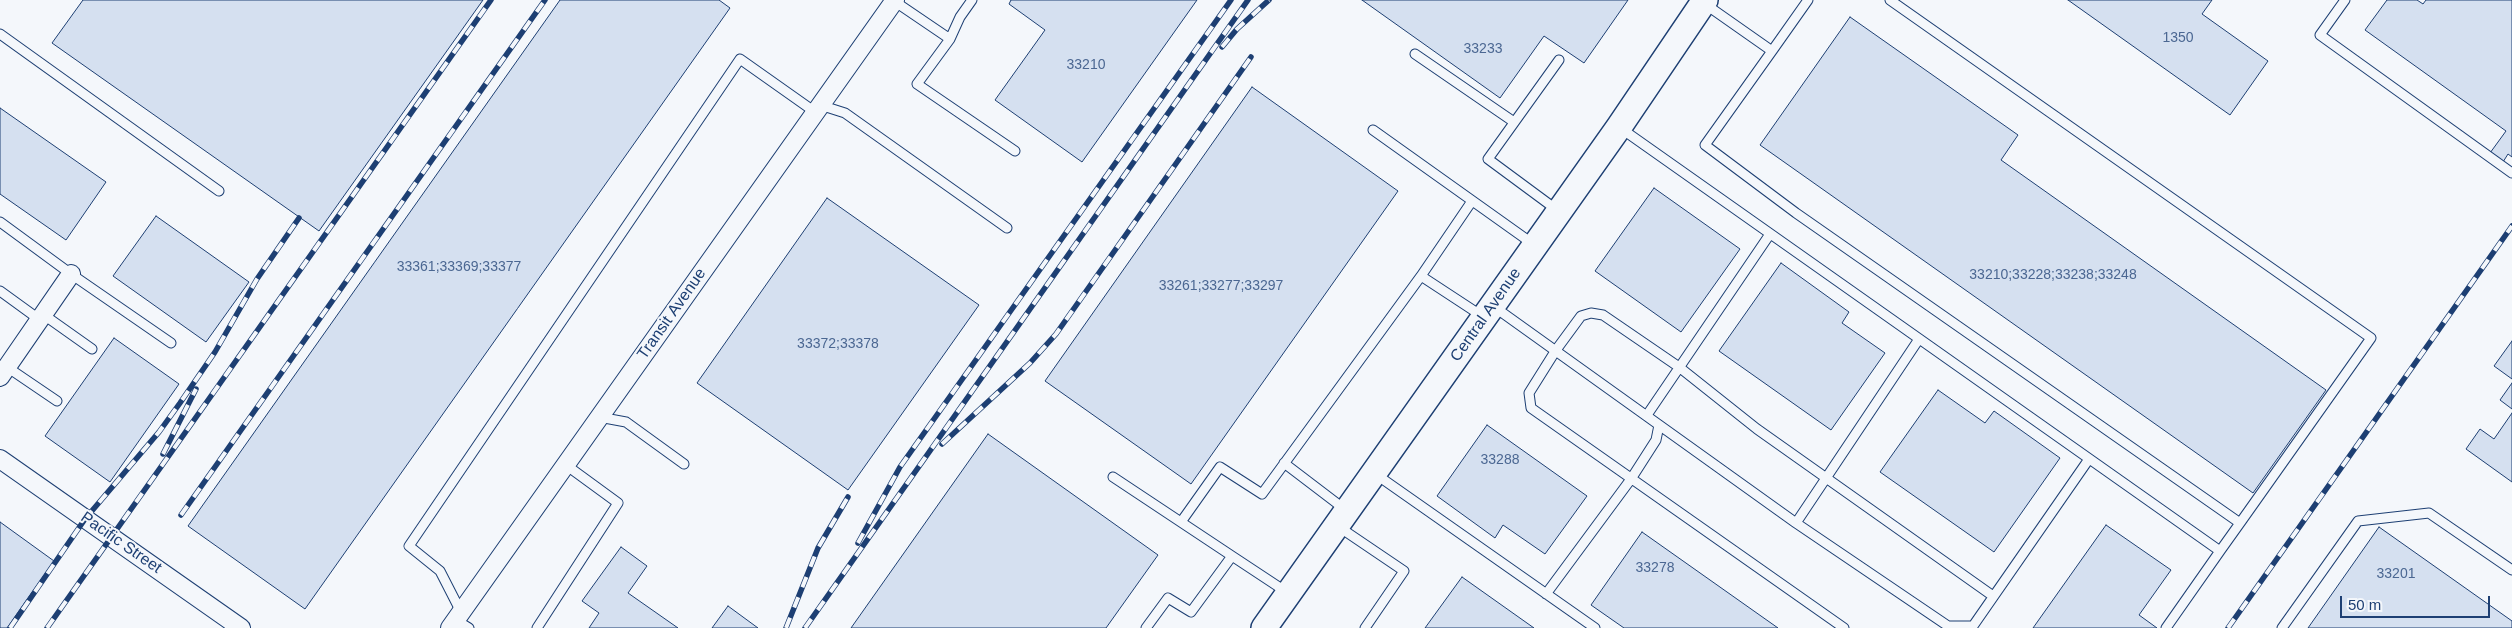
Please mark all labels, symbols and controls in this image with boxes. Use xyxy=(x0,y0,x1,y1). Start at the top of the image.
house number: 1350 xyxy=(2162,30,2194,46)
house number: 33233 xyxy=(1464,41,1502,57)
house number: 33210 xyxy=(1067,57,1105,73)
house number: 33361;33369;33377 xyxy=(397,259,521,275)
street label: Central Avenue xyxy=(1447,264,1525,366)
street label: Transit Avenue xyxy=(634,265,710,363)
house number: 33210;33228;33238;33248 xyxy=(1969,267,2137,283)
house number: 33261;33277;33297 xyxy=(1159,278,1283,294)
house number: 33372;33378 xyxy=(797,336,879,352)
house number: 33288 xyxy=(1481,452,1519,468)
street label: Pacific Street xyxy=(77,508,165,578)
house number: 33278 xyxy=(1636,560,1674,576)
house number: 33201 xyxy=(2377,566,2415,582)
scale bar xyxy=(2342,586,2492,618)
text: 50 m xyxy=(2348,596,2381,613)

